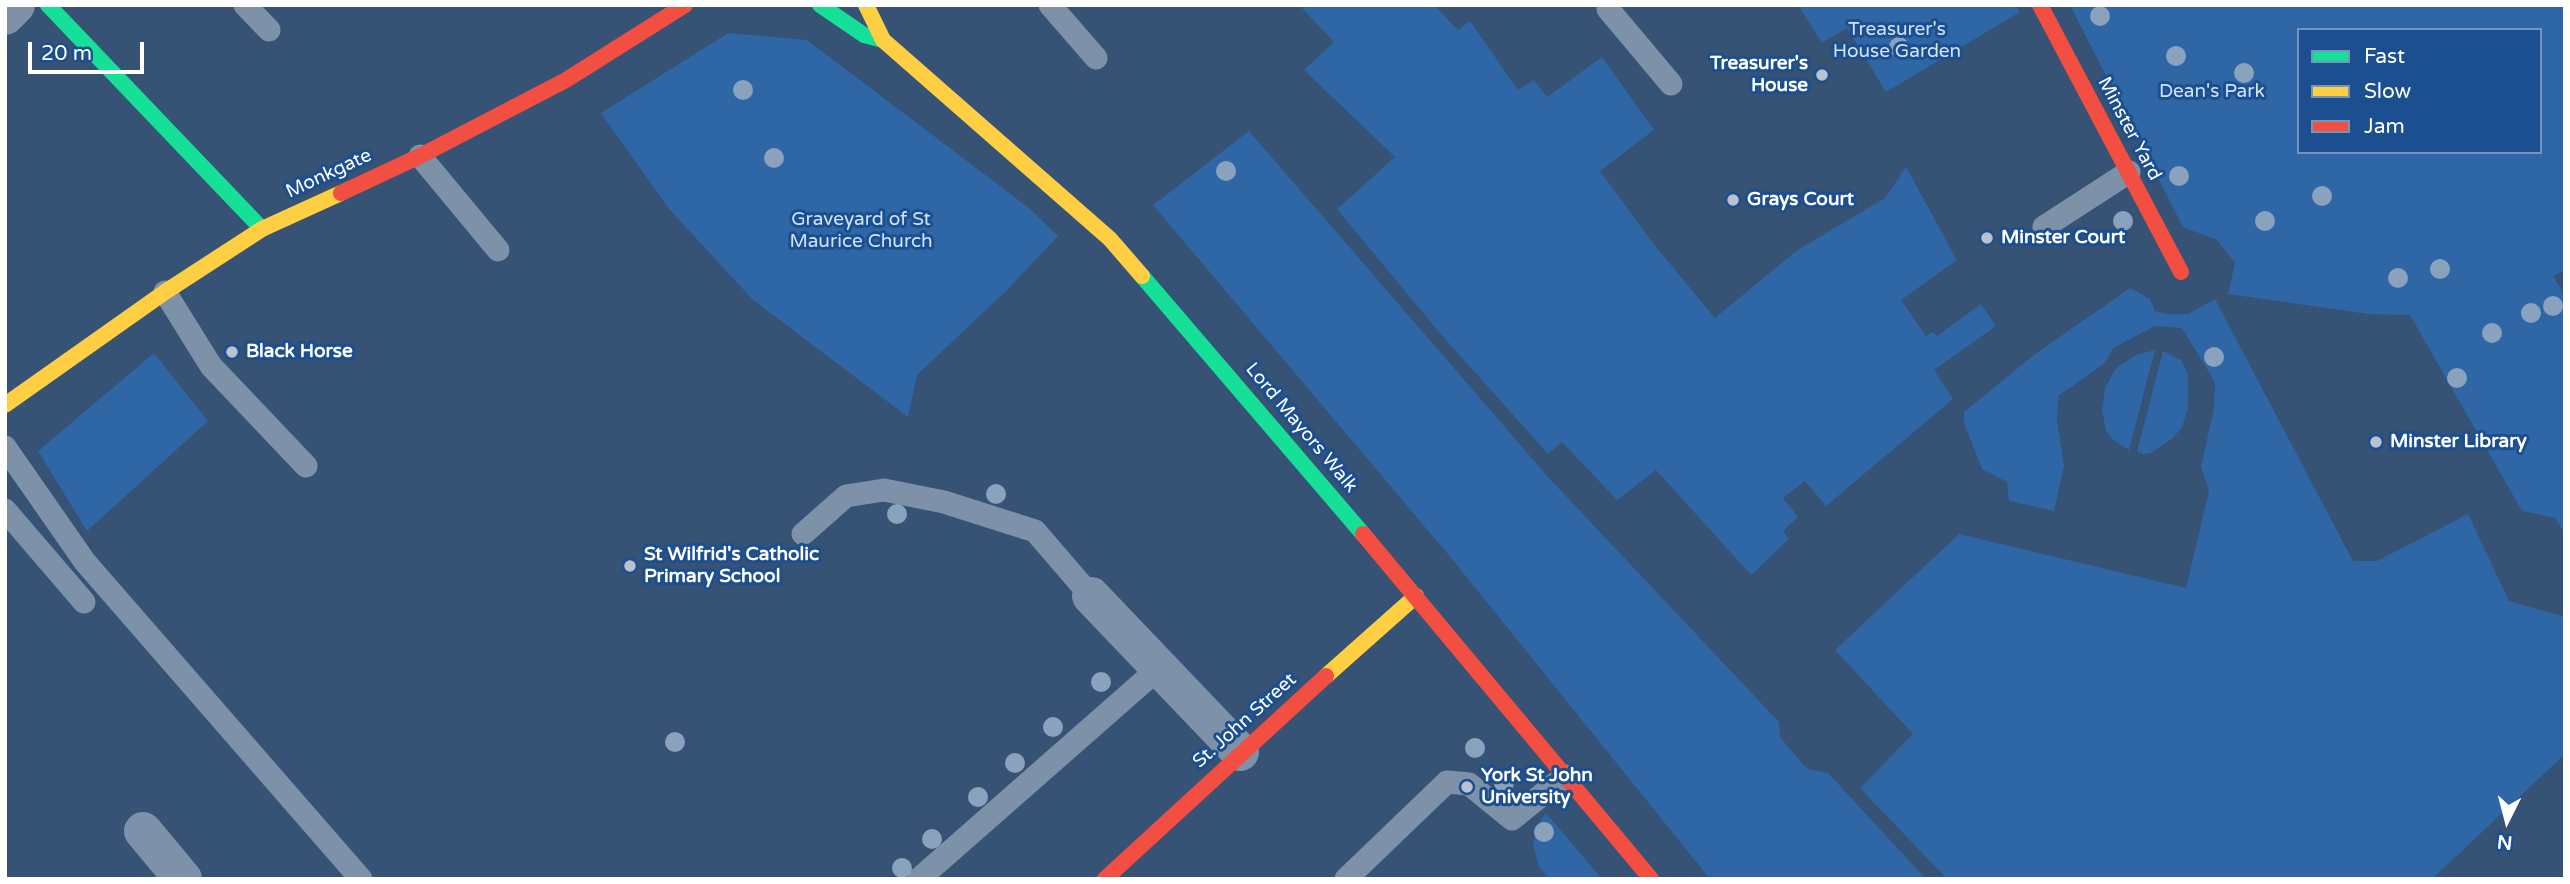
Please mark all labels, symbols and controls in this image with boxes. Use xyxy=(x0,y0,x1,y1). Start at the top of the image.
park label: Treasurer's House Garden xyxy=(1833,19,1961,63)
scale bar xyxy=(32,28,147,72)
legend xyxy=(2297,28,2542,154)
text: 20 m xyxy=(41,41,92,66)
text: Fast xyxy=(2364,44,2405,69)
place label: Treasurer's House xyxy=(1710,53,1808,97)
marker: Treasurer's House xyxy=(1814,67,1830,83)
street label: Minster Yard xyxy=(2092,73,2166,185)
text: Slow xyxy=(2364,79,2411,104)
park label: Dean's Park xyxy=(2159,81,2265,103)
text: Jam xyxy=(2364,114,2405,139)
street label: Monkgate xyxy=(283,144,375,204)
place label: Grays Court xyxy=(1747,189,1854,211)
marker: Grays Court xyxy=(1725,192,1741,208)
park label: Graveyard of St Maurice Church xyxy=(789,209,933,253)
place label: Minster Court xyxy=(2001,227,2125,249)
marker: Minster Court xyxy=(1979,230,1995,246)
place label: Black Horse xyxy=(246,341,353,363)
marker: Black Horse xyxy=(224,344,240,360)
street label: Lord Mayors Walk xyxy=(1240,358,1362,498)
place label: Minster Library xyxy=(2390,431,2527,453)
marker: Minster Library xyxy=(2368,434,2384,450)
place label: St Wilfrid's Catholic Primary School xyxy=(644,544,819,588)
marker: St Wilfrid's Catholic Primary School xyxy=(622,558,638,574)
street label: St. John Street xyxy=(1189,669,1301,773)
place label: York St John University xyxy=(1481,765,1593,809)
marker: York St John University xyxy=(1459,779,1475,795)
north arrow xyxy=(2472,786,2542,856)
text: N xyxy=(2496,830,2514,854)

